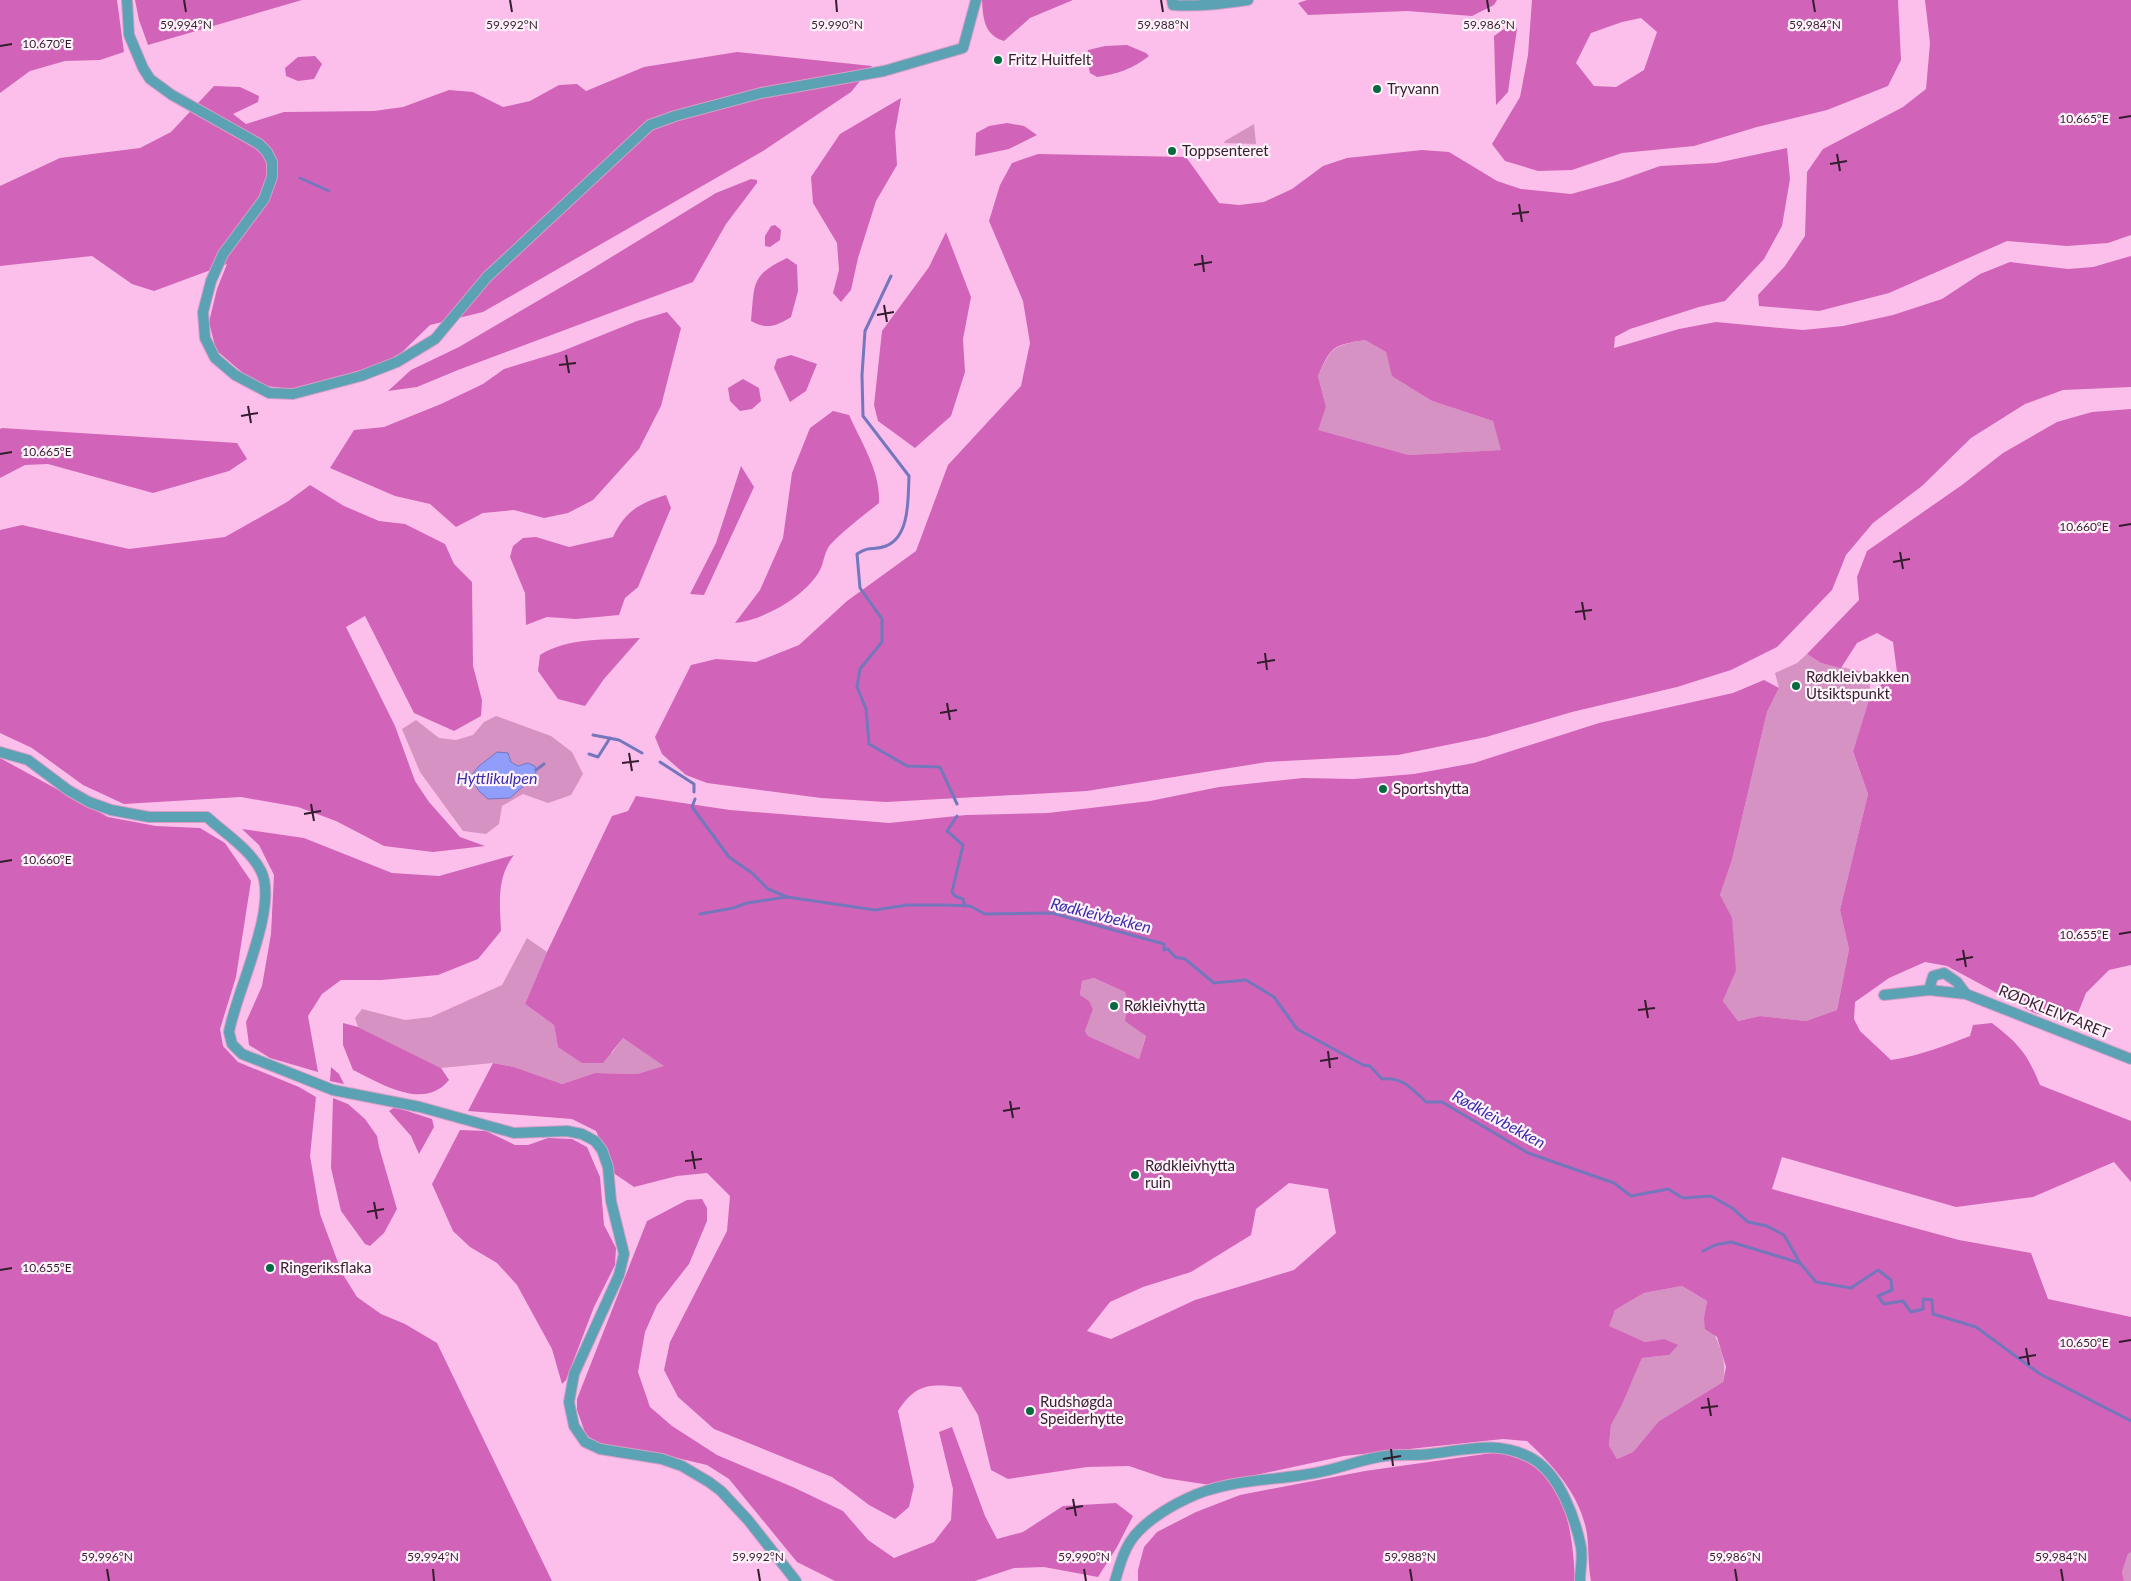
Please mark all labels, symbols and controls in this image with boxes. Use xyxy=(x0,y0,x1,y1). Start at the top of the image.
text: 59.994°N xyxy=(160,17,212,32)
text: 59.992°N xyxy=(486,17,538,32)
text: 59.990°N xyxy=(811,17,863,32)
text: 59.988°N xyxy=(1137,17,1189,32)
text: 59.986°N xyxy=(1463,17,1515,32)
text: 59.984°N xyxy=(1789,17,1841,32)
text: 10.670°E xyxy=(22,36,72,51)
place label: Fritz Huitfelt xyxy=(1008,50,1092,68)
marker: Fritz Huitfelt xyxy=(992,54,1004,66)
place label: Tryvann xyxy=(1387,79,1439,97)
marker: Tryvann xyxy=(1371,83,1383,95)
text: 10.665°E xyxy=(2059,111,2109,126)
place label: Toppsenteret xyxy=(1182,141,1269,159)
marker: Toppsenteret xyxy=(1166,145,1178,157)
text: 10.665°E xyxy=(22,444,72,459)
text: 10.660°E xyxy=(2059,519,2109,534)
place label: Rødkleivbakken Utsiktspunkt xyxy=(1806,667,1909,702)
marker: Rødkleivbakken Utsiktspunkt xyxy=(1790,680,1802,692)
water label: Hyttlikulpen xyxy=(457,768,537,787)
place label: Sportshytta xyxy=(1393,779,1469,797)
marker: Sportshytta xyxy=(1377,783,1389,795)
text: 10.660°E xyxy=(22,852,72,867)
water label: Rødkleivbekken xyxy=(1049,893,1153,936)
text: 10.655°E xyxy=(2059,927,2109,942)
street label: RØDKLEIVFARET xyxy=(1996,981,2113,1042)
place label: Røkleivhytta xyxy=(1124,996,1206,1014)
marker: Røkleivhytta xyxy=(1108,1000,1120,1012)
water label: Rødkleivbekken xyxy=(1450,1085,1549,1152)
place label: Rødkleivhytta ruin xyxy=(1145,1156,1235,1191)
marker: Rødkleivhytta ruin xyxy=(1129,1169,1141,1181)
place label: Ringeriksflaka xyxy=(280,1258,371,1276)
text: 10.655°E xyxy=(22,1260,72,1275)
marker: Ringeriksflaka xyxy=(264,1262,276,1274)
text: 10.650°E xyxy=(2059,1335,2109,1350)
place label: Rudshøgda Speiderhytte xyxy=(1040,1392,1124,1427)
marker: Rudshøgda Speiderhytte xyxy=(1024,1405,1036,1417)
text: 59.996°N xyxy=(81,1549,133,1564)
text: 59.994°N xyxy=(407,1549,459,1564)
text: 59.992°N xyxy=(732,1549,784,1564)
text: 59.990°N xyxy=(1058,1549,1110,1564)
text: 59.988°N xyxy=(1384,1549,1436,1564)
text: 59.986°N xyxy=(1709,1549,1761,1564)
text: 59.984°N xyxy=(2035,1549,2087,1564)

